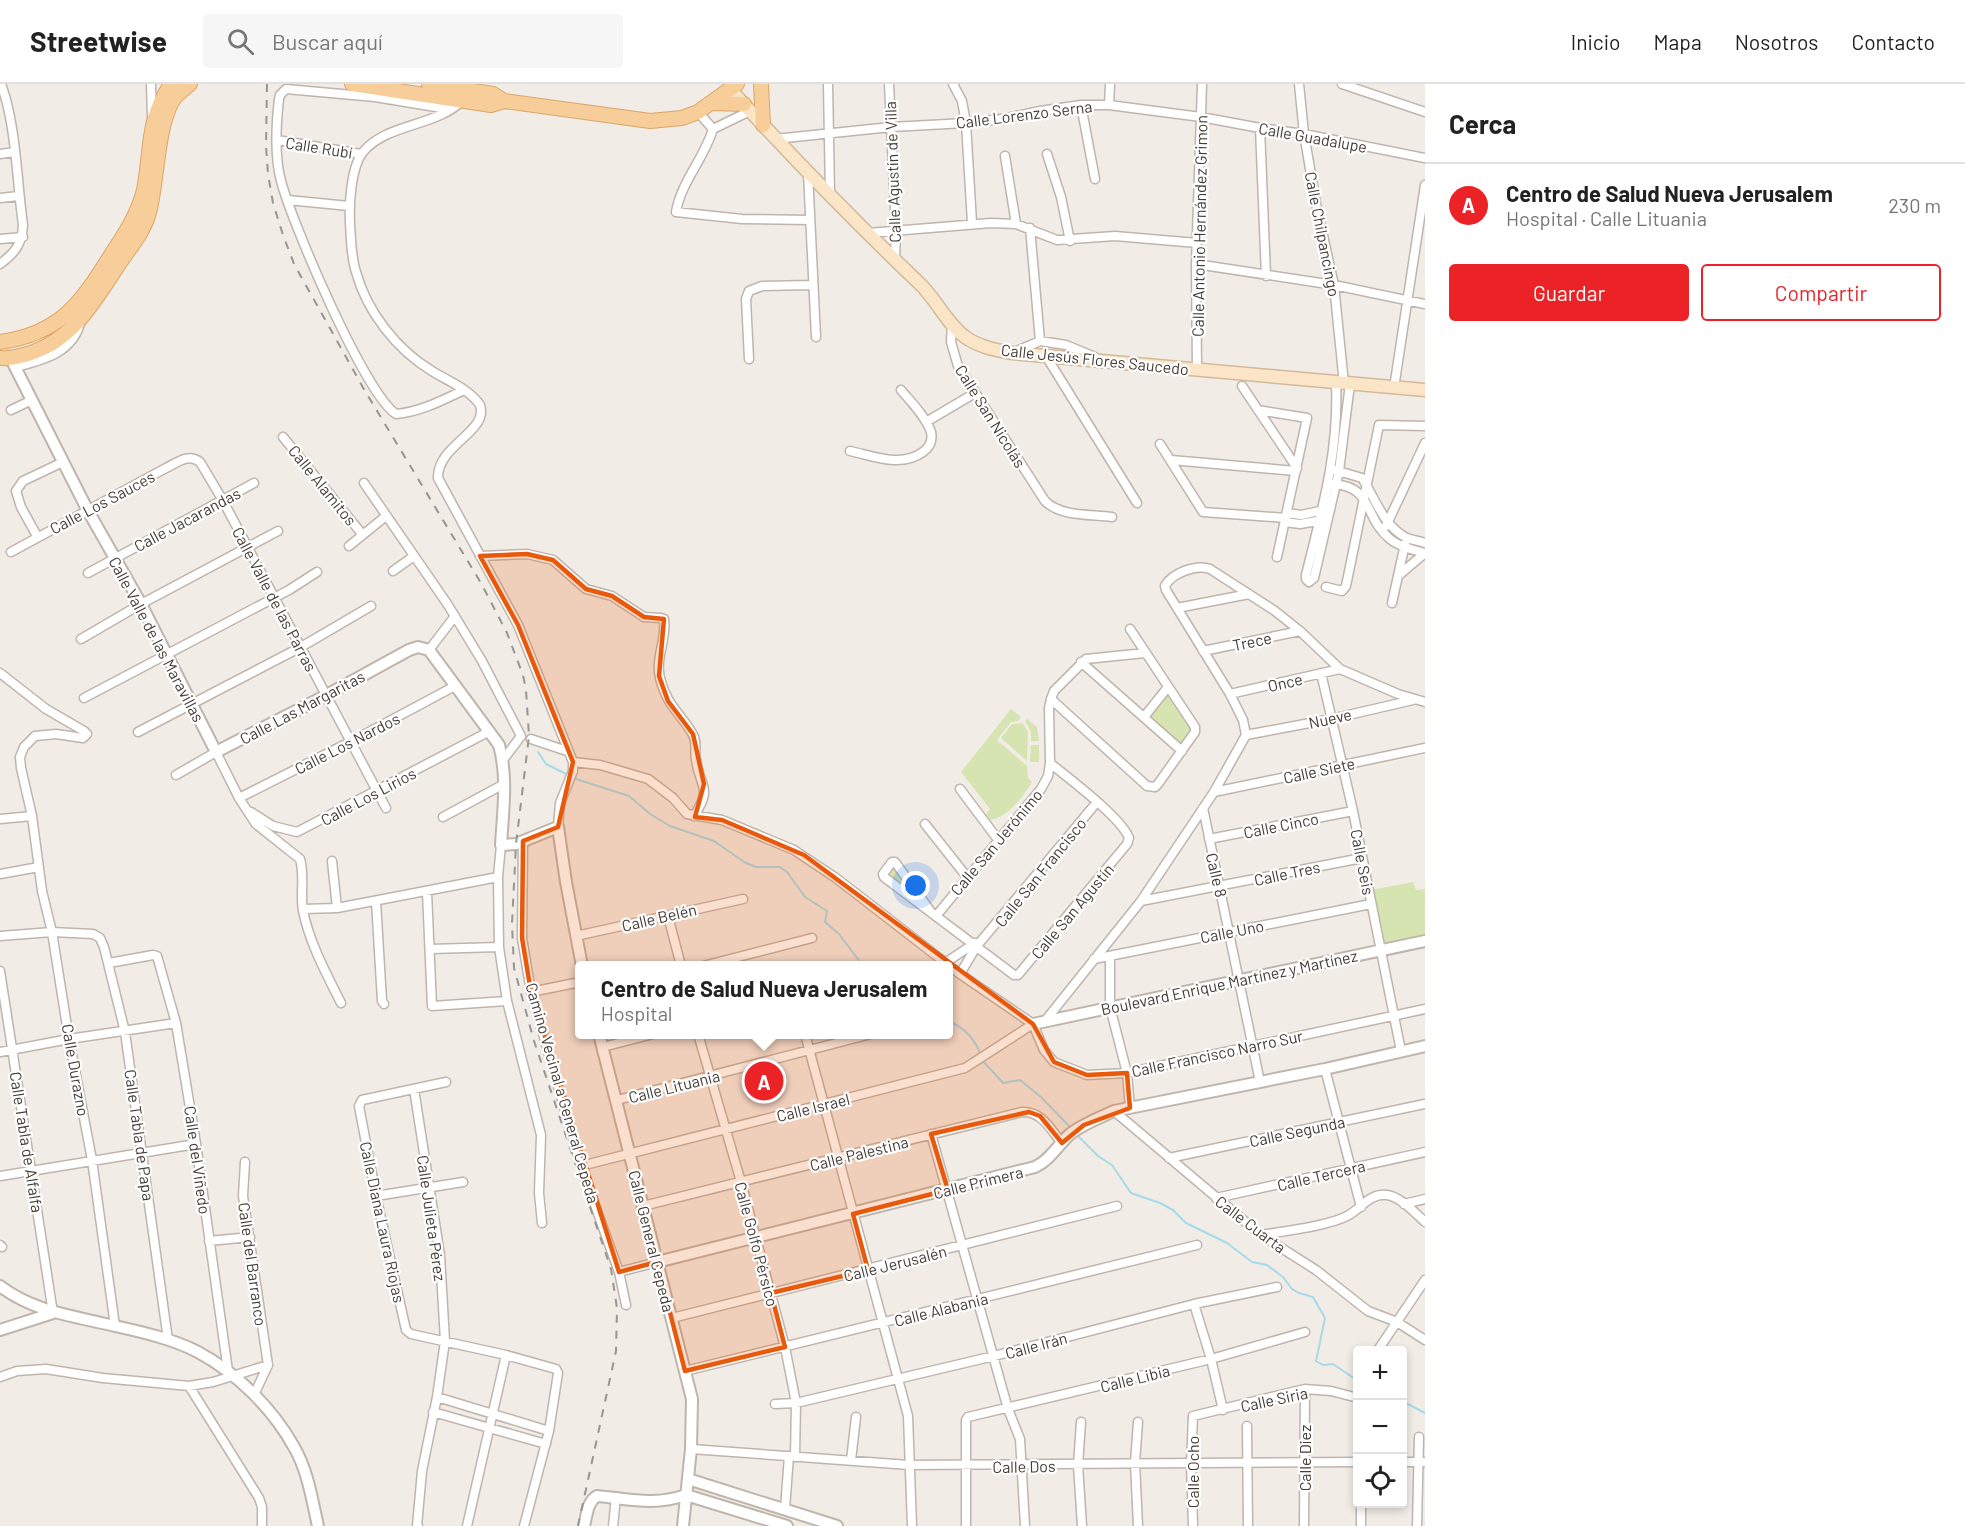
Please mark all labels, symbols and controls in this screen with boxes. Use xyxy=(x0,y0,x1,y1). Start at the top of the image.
search box xyxy=(203,14,623,68)
text: Streetwise xyxy=(30,24,167,58)
icon: search xyxy=(224,25,257,58)
text: Buscar aquí xyxy=(272,28,383,54)
text: Inicio xyxy=(1571,29,1621,54)
text: Mapa xyxy=(1654,29,1702,54)
text: Nosotros xyxy=(1735,29,1818,54)
text: Contacto xyxy=(1851,29,1935,54)
street label: Calle Lorenzo Serna xyxy=(955,96,1093,132)
street label: Calle Agustín de Villa xyxy=(880,101,904,243)
text: Cerca xyxy=(1449,108,1516,139)
street label: Calle Antonio Hernández Grimon xyxy=(1188,115,1210,337)
street label: Calle Guadalupe xyxy=(1257,118,1369,156)
street label: Calle Rubí xyxy=(284,132,354,162)
street label: Calle Chilpancingo xyxy=(1302,170,1344,298)
text: Centro de Salud Nueva Jerusalem xyxy=(1506,180,1833,206)
text: A xyxy=(1462,193,1475,217)
text: 230 m xyxy=(1888,193,1941,217)
text: Hospital · Calle Lituania xyxy=(1506,206,1707,230)
button: Guardar xyxy=(1449,264,1689,321)
button: Compartir xyxy=(1701,264,1941,321)
street label: Calle Jesús Flores Saucedo xyxy=(1000,340,1190,378)
street label: Calle San Nicolás xyxy=(952,361,1030,471)
street label: Calle Alamitos xyxy=(285,441,361,529)
street label: Calle Los Sauces xyxy=(46,466,158,538)
street label: Calle Jacarandas xyxy=(131,483,243,555)
street label: Calle Valle de las Parras xyxy=(229,523,321,675)
street label: Calle Valle de las Maravillas xyxy=(105,553,209,725)
street label: Trece xyxy=(1231,628,1273,654)
street label: Calle Las Margaritas xyxy=(236,666,368,748)
street label: Once xyxy=(1266,669,1304,695)
street label: Nueve xyxy=(1307,704,1353,732)
street label: Calle Los Nardos xyxy=(291,708,403,778)
street label: Calle Siete xyxy=(1281,753,1357,787)
street label: Calle Los Lirios xyxy=(317,763,419,829)
street label: Calle San Jerónimo xyxy=(946,785,1046,899)
street label: Calle Cinco xyxy=(1242,808,1320,842)
street label: Calle San Francisco xyxy=(990,814,1090,930)
street label: Calle Seis xyxy=(1347,828,1379,896)
street label: Calle 8 xyxy=(1203,851,1231,899)
street label: Calle Tres xyxy=(1252,857,1322,889)
street label: Calle San Agustín xyxy=(1027,860,1117,962)
your location xyxy=(901,871,930,900)
street label: Calle Belén xyxy=(620,899,698,935)
street label: Calle Uno xyxy=(1199,916,1265,946)
street label: Boulevard Enrique Martínez y Martínez xyxy=(1099,945,1359,1019)
popup xyxy=(575,961,953,1039)
text: Centro de Salud Nueva Jerusalem xyxy=(601,975,927,1001)
street label: Camino Vecinal a General Cepeda xyxy=(522,980,604,1206)
text: Hospital xyxy=(601,1001,672,1025)
street label: Calle Durazno xyxy=(59,1022,93,1118)
street label: Calle Francisco Narro Sur xyxy=(1130,1026,1305,1080)
pin: A xyxy=(744,1058,783,1104)
street label: Calle Lituania xyxy=(626,1065,722,1107)
street label: Calle Tabla de Papa xyxy=(121,1068,159,1202)
street label: Calle Tabla de Alfalfa xyxy=(6,1070,48,1214)
street label: Calle Israel xyxy=(774,1089,852,1125)
street label: Calle del Viñedo xyxy=(181,1105,215,1215)
street label: Calle Segunda xyxy=(1247,1112,1347,1150)
street label: Calle Palestina xyxy=(808,1132,910,1174)
street label: Calle Diana Laura Riojas xyxy=(357,1140,409,1304)
street label: Calle Julieta Pérez xyxy=(414,1154,450,1282)
street label: Calle Tercera xyxy=(1275,1156,1367,1194)
street label: Calle Primera xyxy=(931,1162,1025,1202)
street label: Calle General Cepeda xyxy=(625,1168,679,1314)
street label: Calle Golfo Pérsico xyxy=(731,1180,783,1308)
street label: Calle Cuarta xyxy=(1212,1191,1290,1257)
street label: Calle del Barranco xyxy=(235,1201,271,1327)
street label: Calle Jerusalén xyxy=(841,1241,949,1285)
street label: Calle Alabania xyxy=(892,1288,990,1330)
street label: Calle Irán xyxy=(1003,1328,1069,1362)
map controls xyxy=(1353,1346,1407,1508)
button: + xyxy=(1353,1346,1407,1400)
street label: Calle Libia xyxy=(1098,1360,1172,1396)
street label: Calle Siria xyxy=(1239,1383,1309,1415)
button: − xyxy=(1353,1400,1407,1454)
street label: Calle Diez xyxy=(1295,1425,1314,1491)
street label: Calle Ocho xyxy=(1183,1436,1202,1508)
button: locate xyxy=(1353,1454,1407,1508)
street label: Calle Dos xyxy=(992,1456,1056,1476)

